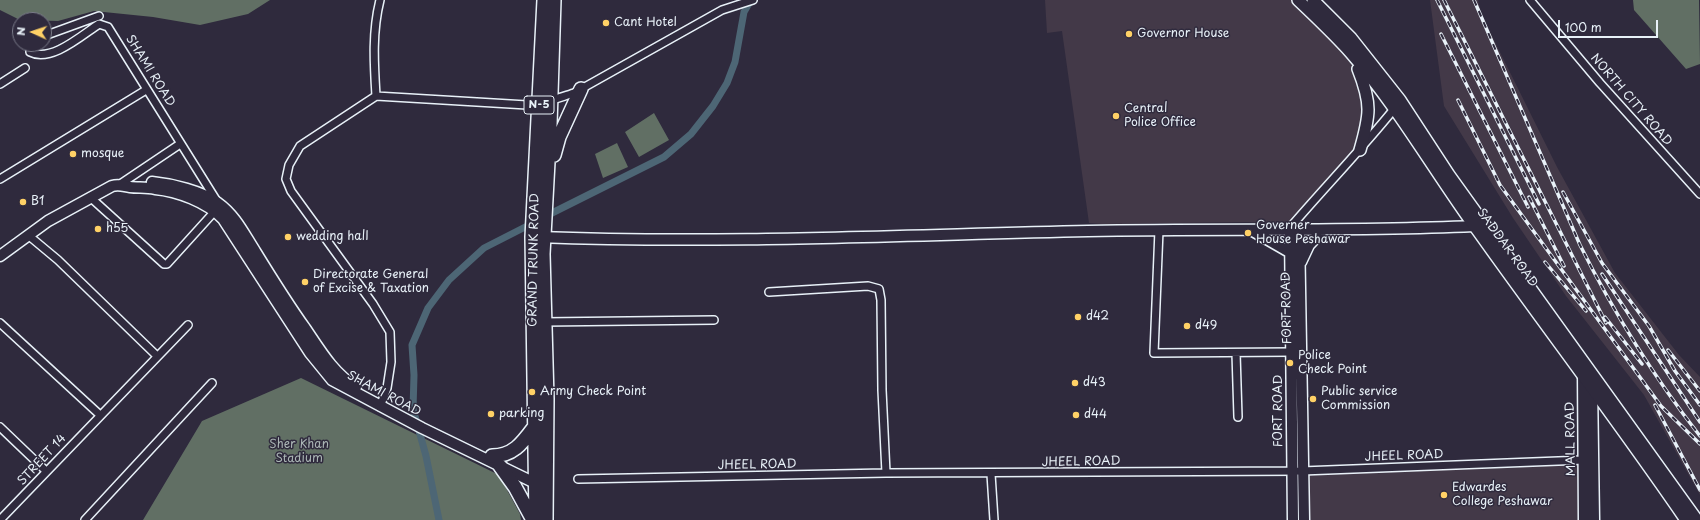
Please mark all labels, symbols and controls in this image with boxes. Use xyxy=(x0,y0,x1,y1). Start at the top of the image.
north arrow xyxy=(12,12,52,52)
scale bar xyxy=(1560,12,1660,38)
place label: Cant Hotel xyxy=(614,16,677,30)
marker: Cant Hotel xyxy=(601,18,611,28)
text: 100 m xyxy=(1565,18,1602,36)
text: N xyxy=(12,27,29,36)
place label: Governor House xyxy=(1137,27,1229,41)
marker: Governor House xyxy=(1124,29,1134,39)
street label: SHAMI ROAD xyxy=(122,33,178,109)
street label: NORTH CITY ROAD xyxy=(1587,51,1675,149)
road number: N-5 xyxy=(524,96,554,114)
place label: Central Police Office xyxy=(1124,102,1196,130)
marker: Central Police Office xyxy=(1111,111,1121,121)
place label: mosque xyxy=(81,147,124,161)
marker: mosque xyxy=(68,149,78,159)
street label: GRAND TRUNK ROAD xyxy=(526,193,542,327)
place label: B1 xyxy=(31,195,44,209)
marker: B1 xyxy=(18,197,28,207)
street label: SADDAR ROAD xyxy=(1474,206,1540,290)
place label: Governer House Peshawar xyxy=(1256,219,1350,247)
place label: h55 xyxy=(106,222,128,236)
marker: h55 xyxy=(93,224,103,234)
marker: Governer House Peshawar xyxy=(1243,228,1253,238)
place label: wedding hall xyxy=(296,230,368,244)
marker: wedding hall xyxy=(283,232,293,242)
place label: Directorate General of Excise & Taxation xyxy=(313,268,429,296)
street label: FORT ROAD xyxy=(1279,272,1295,344)
marker: Directorate General of Excise & Taxation xyxy=(300,277,310,287)
place label: d42 xyxy=(1086,310,1109,324)
marker: d42 xyxy=(1073,312,1083,322)
place label: d49 xyxy=(1195,319,1217,333)
marker: d49 xyxy=(1182,321,1192,331)
place label: Police Check Point xyxy=(1298,349,1367,377)
marker: Police Check Point xyxy=(1285,358,1295,368)
street label: SHAMI ROAD xyxy=(345,369,423,419)
street label: FORT ROAD xyxy=(1272,375,1286,447)
place label: d43 xyxy=(1083,376,1106,390)
marker: d43 xyxy=(1070,378,1080,388)
place label: Army Check Point xyxy=(540,385,646,399)
place label: Public service Commission xyxy=(1321,385,1397,413)
marker: Army Check Point xyxy=(527,387,537,397)
marker: Public service Commission xyxy=(1308,394,1318,404)
street label: MALL ROAD xyxy=(1563,402,1579,476)
place label: parking xyxy=(499,407,544,421)
place label: d44 xyxy=(1084,408,1107,422)
marker: parking xyxy=(486,409,496,419)
marker: d44 xyxy=(1071,410,1081,420)
street label: STREET 14 xyxy=(15,431,69,489)
park label: Sher Khan Stadium xyxy=(269,438,329,466)
street label: JHEEL ROAD xyxy=(1364,447,1444,465)
street label: JHEEL ROAD xyxy=(1041,454,1121,470)
street label: JHEEL ROAD xyxy=(717,457,797,473)
place label: Edwardes College Peshawar xyxy=(1452,481,1552,509)
marker: Edwardes College Peshawar xyxy=(1439,490,1449,500)

